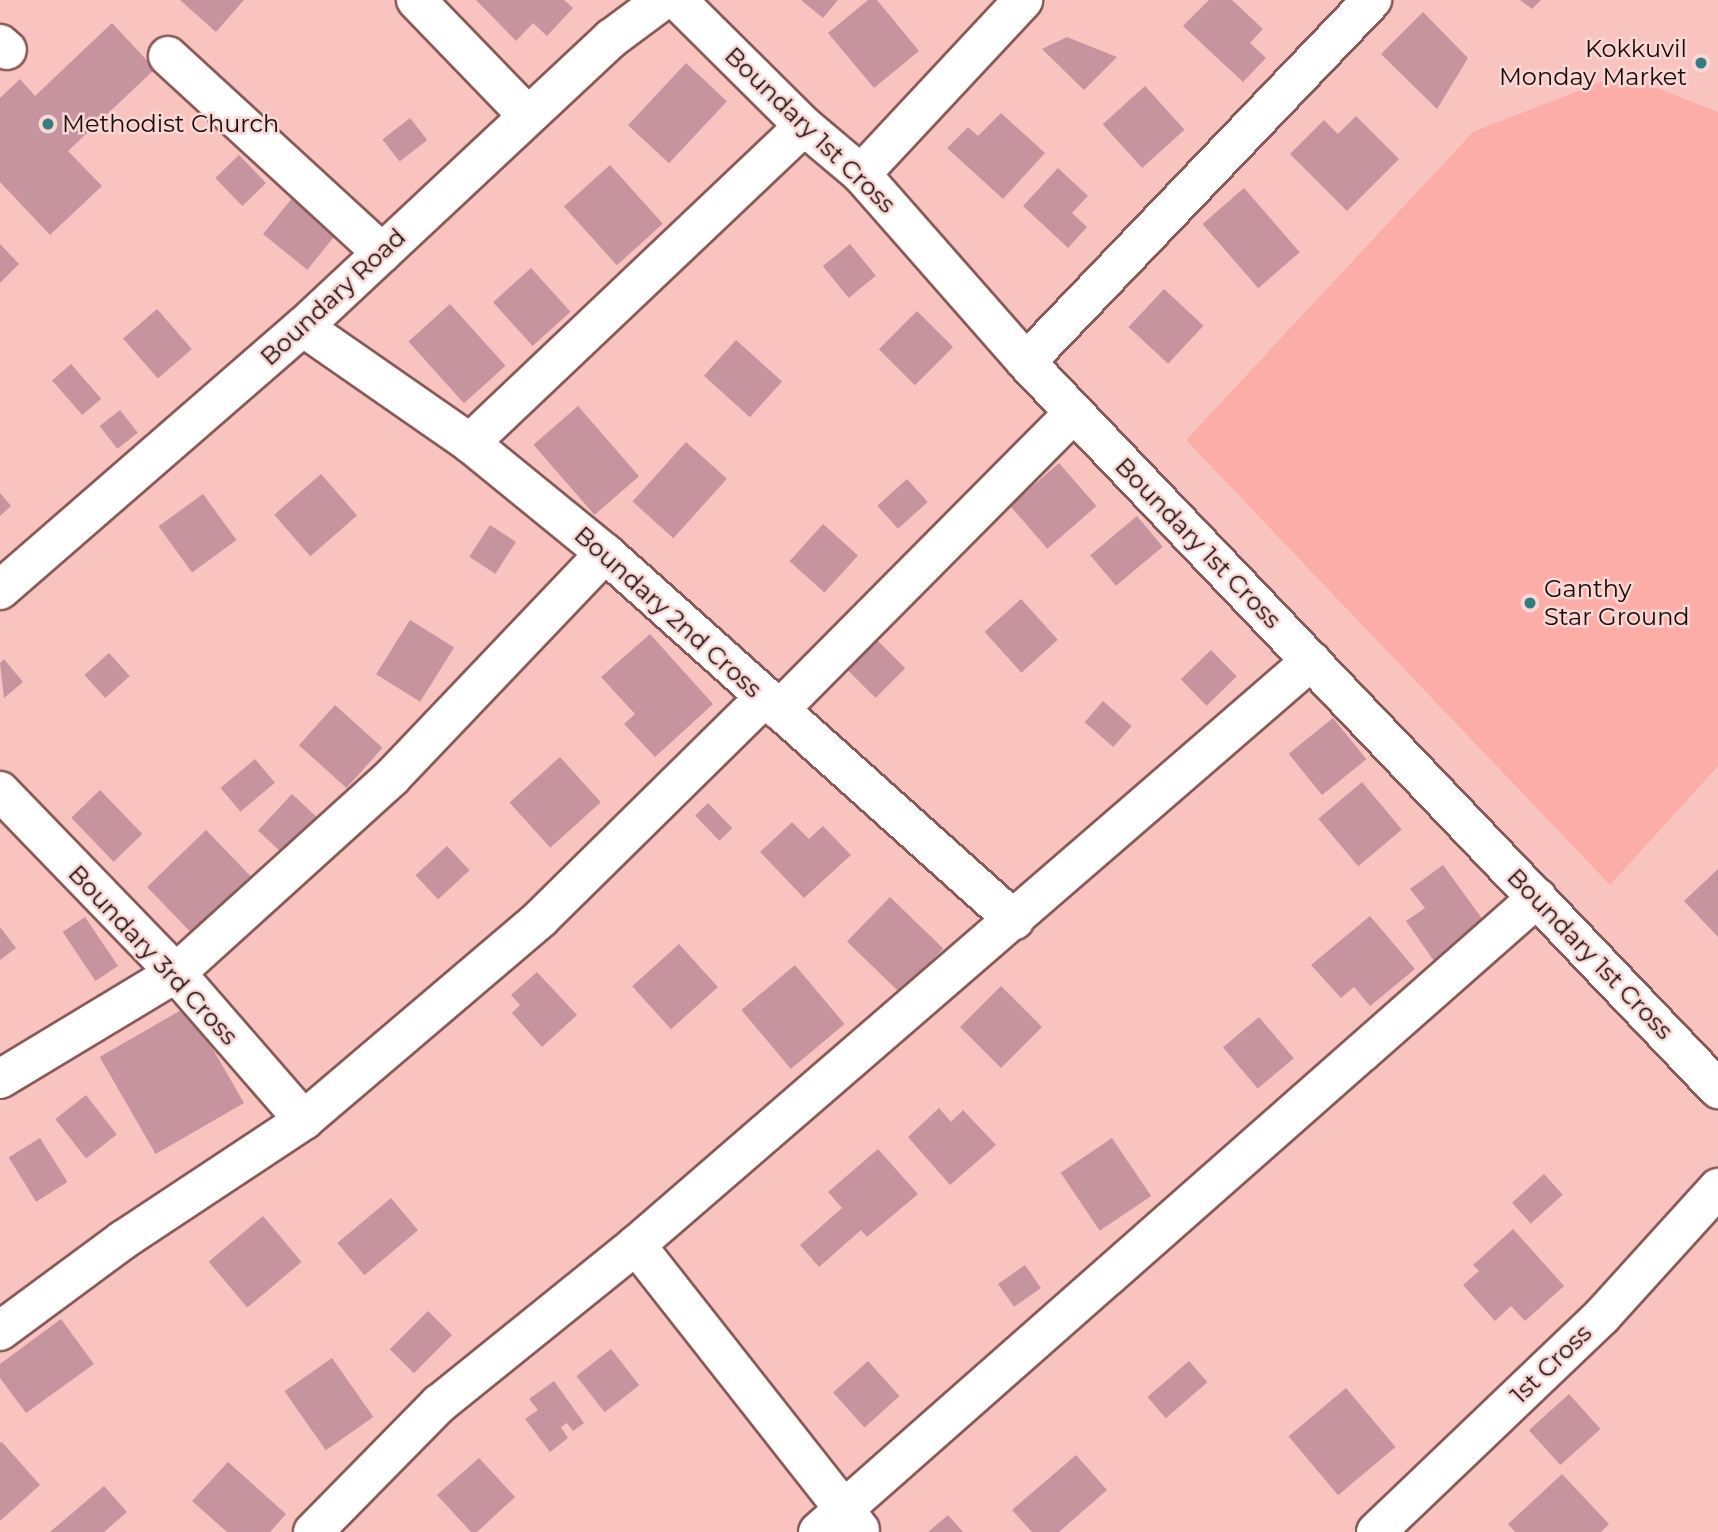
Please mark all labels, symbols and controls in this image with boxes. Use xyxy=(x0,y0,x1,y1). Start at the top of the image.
place label: Kokkuvil Monday Market xyxy=(1499,35,1687,91)
street label: Boundary 1st Cross xyxy=(719,41,901,219)
marker: Kokkuvil Monday Market xyxy=(1693,55,1709,71)
place label: Methodist Church xyxy=(62,110,279,138)
marker: Methodist Church xyxy=(40,116,56,132)
street label: Boundary Road xyxy=(255,223,411,371)
street label: Boundary 1st Cross xyxy=(1109,452,1287,634)
street label: Boundary 2nd Cross xyxy=(568,520,768,704)
place label: Ganthy Star Ground xyxy=(1544,575,1690,631)
marker: Ganthy Star Ground xyxy=(1522,595,1538,611)
street label: Boundary 3rd Cross xyxy=(62,859,244,1051)
street label: Boundary 1st Cross xyxy=(1501,863,1679,1045)
street label: 1st Cross xyxy=(1505,1318,1597,1410)

